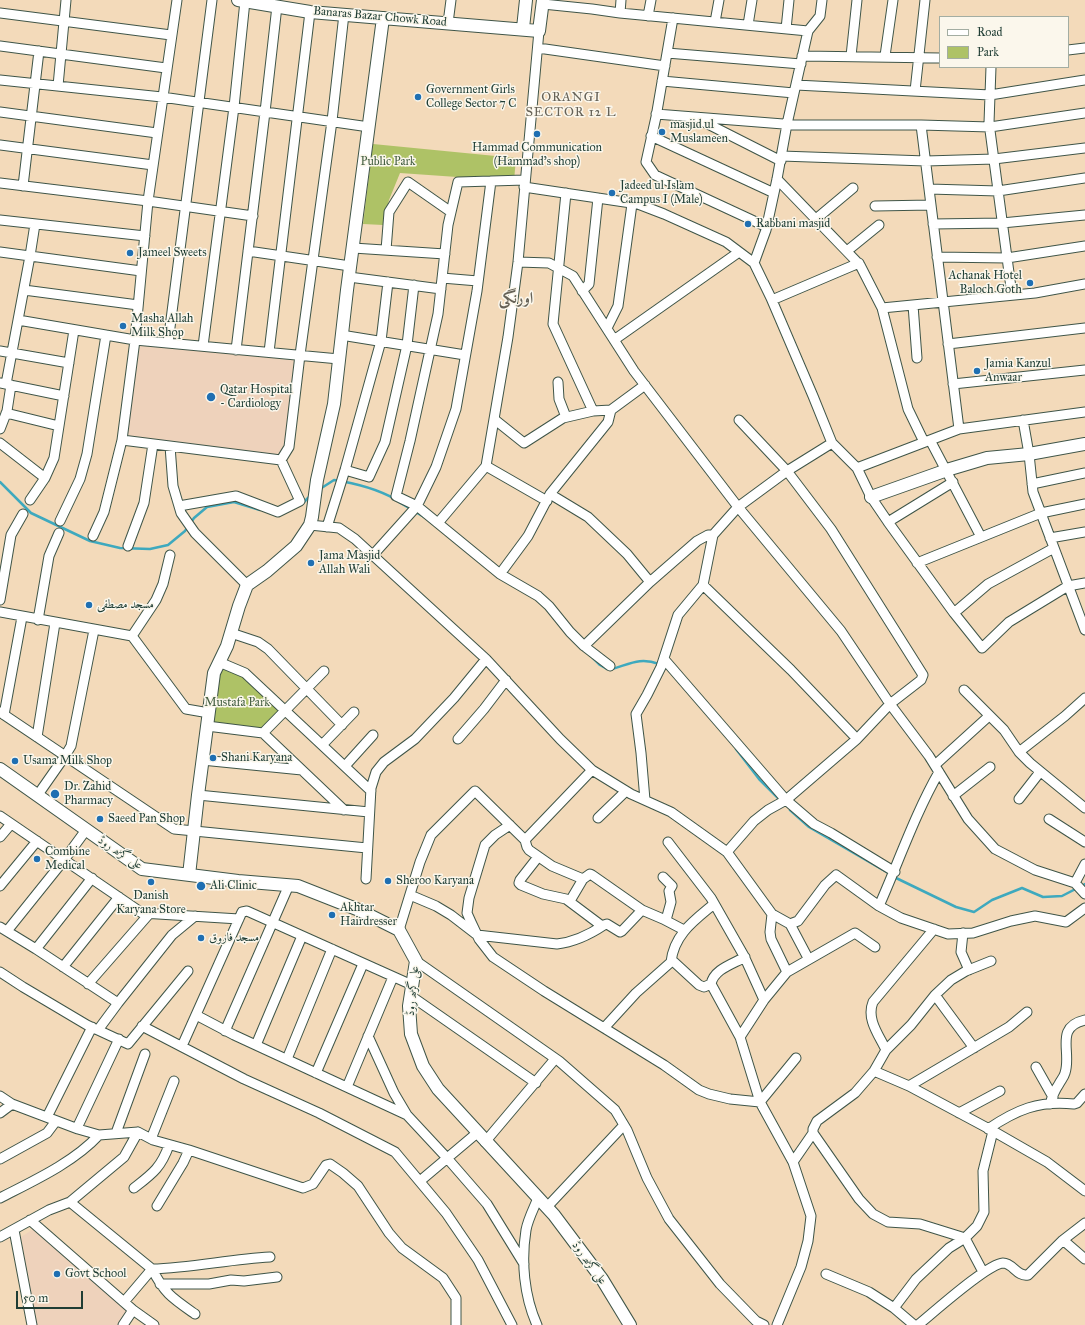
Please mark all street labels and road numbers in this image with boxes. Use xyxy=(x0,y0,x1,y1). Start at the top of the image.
street label: Banaras Bazar Chowk Road xyxy=(313,4,447,30)
street label: علی گڑھ روڈ xyxy=(95,833,145,873)
street label: علی گڑھ روڈ xyxy=(404,965,422,1017)
street label: علی گڑھ روڈ xyxy=(568,1238,610,1288)

